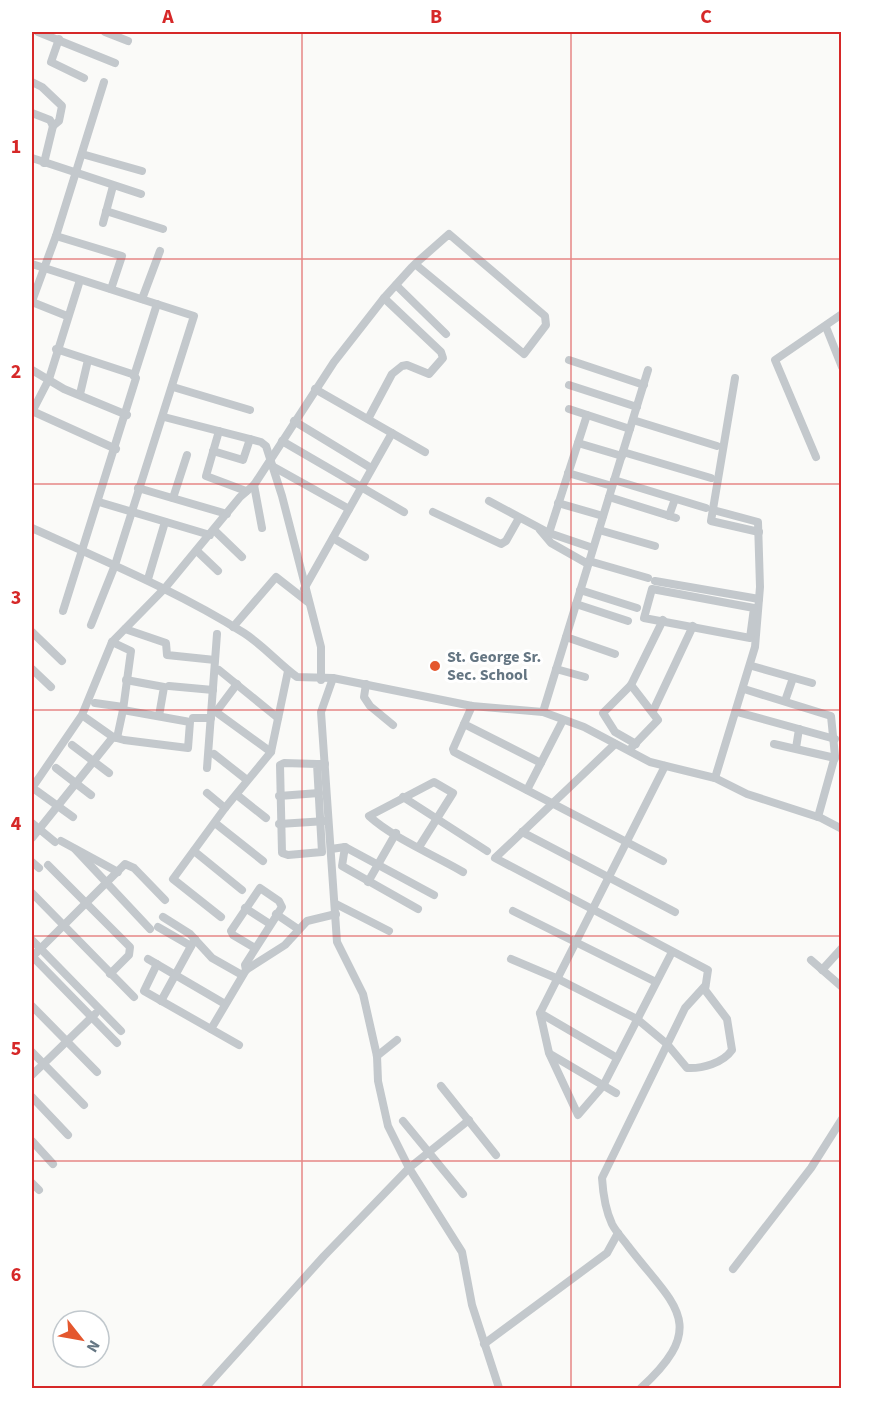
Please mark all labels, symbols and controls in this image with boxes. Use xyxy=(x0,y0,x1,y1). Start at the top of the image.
text: A xyxy=(161,3,174,31)
text: B xyxy=(430,3,442,31)
text: C xyxy=(700,3,712,31)
text: 1 xyxy=(11,133,21,161)
text: 2 xyxy=(11,358,21,386)
text: 3 xyxy=(11,584,21,612)
place label: St. George Sr. Sec. School xyxy=(447,646,541,686)
marker: St. George Sr. Sec. School xyxy=(428,659,442,673)
text: 4 xyxy=(11,810,22,838)
text: 5 xyxy=(11,1035,21,1063)
text: 6 xyxy=(11,1261,21,1289)
north arrow xyxy=(51,1309,111,1369)
text: N xyxy=(81,1336,105,1356)

